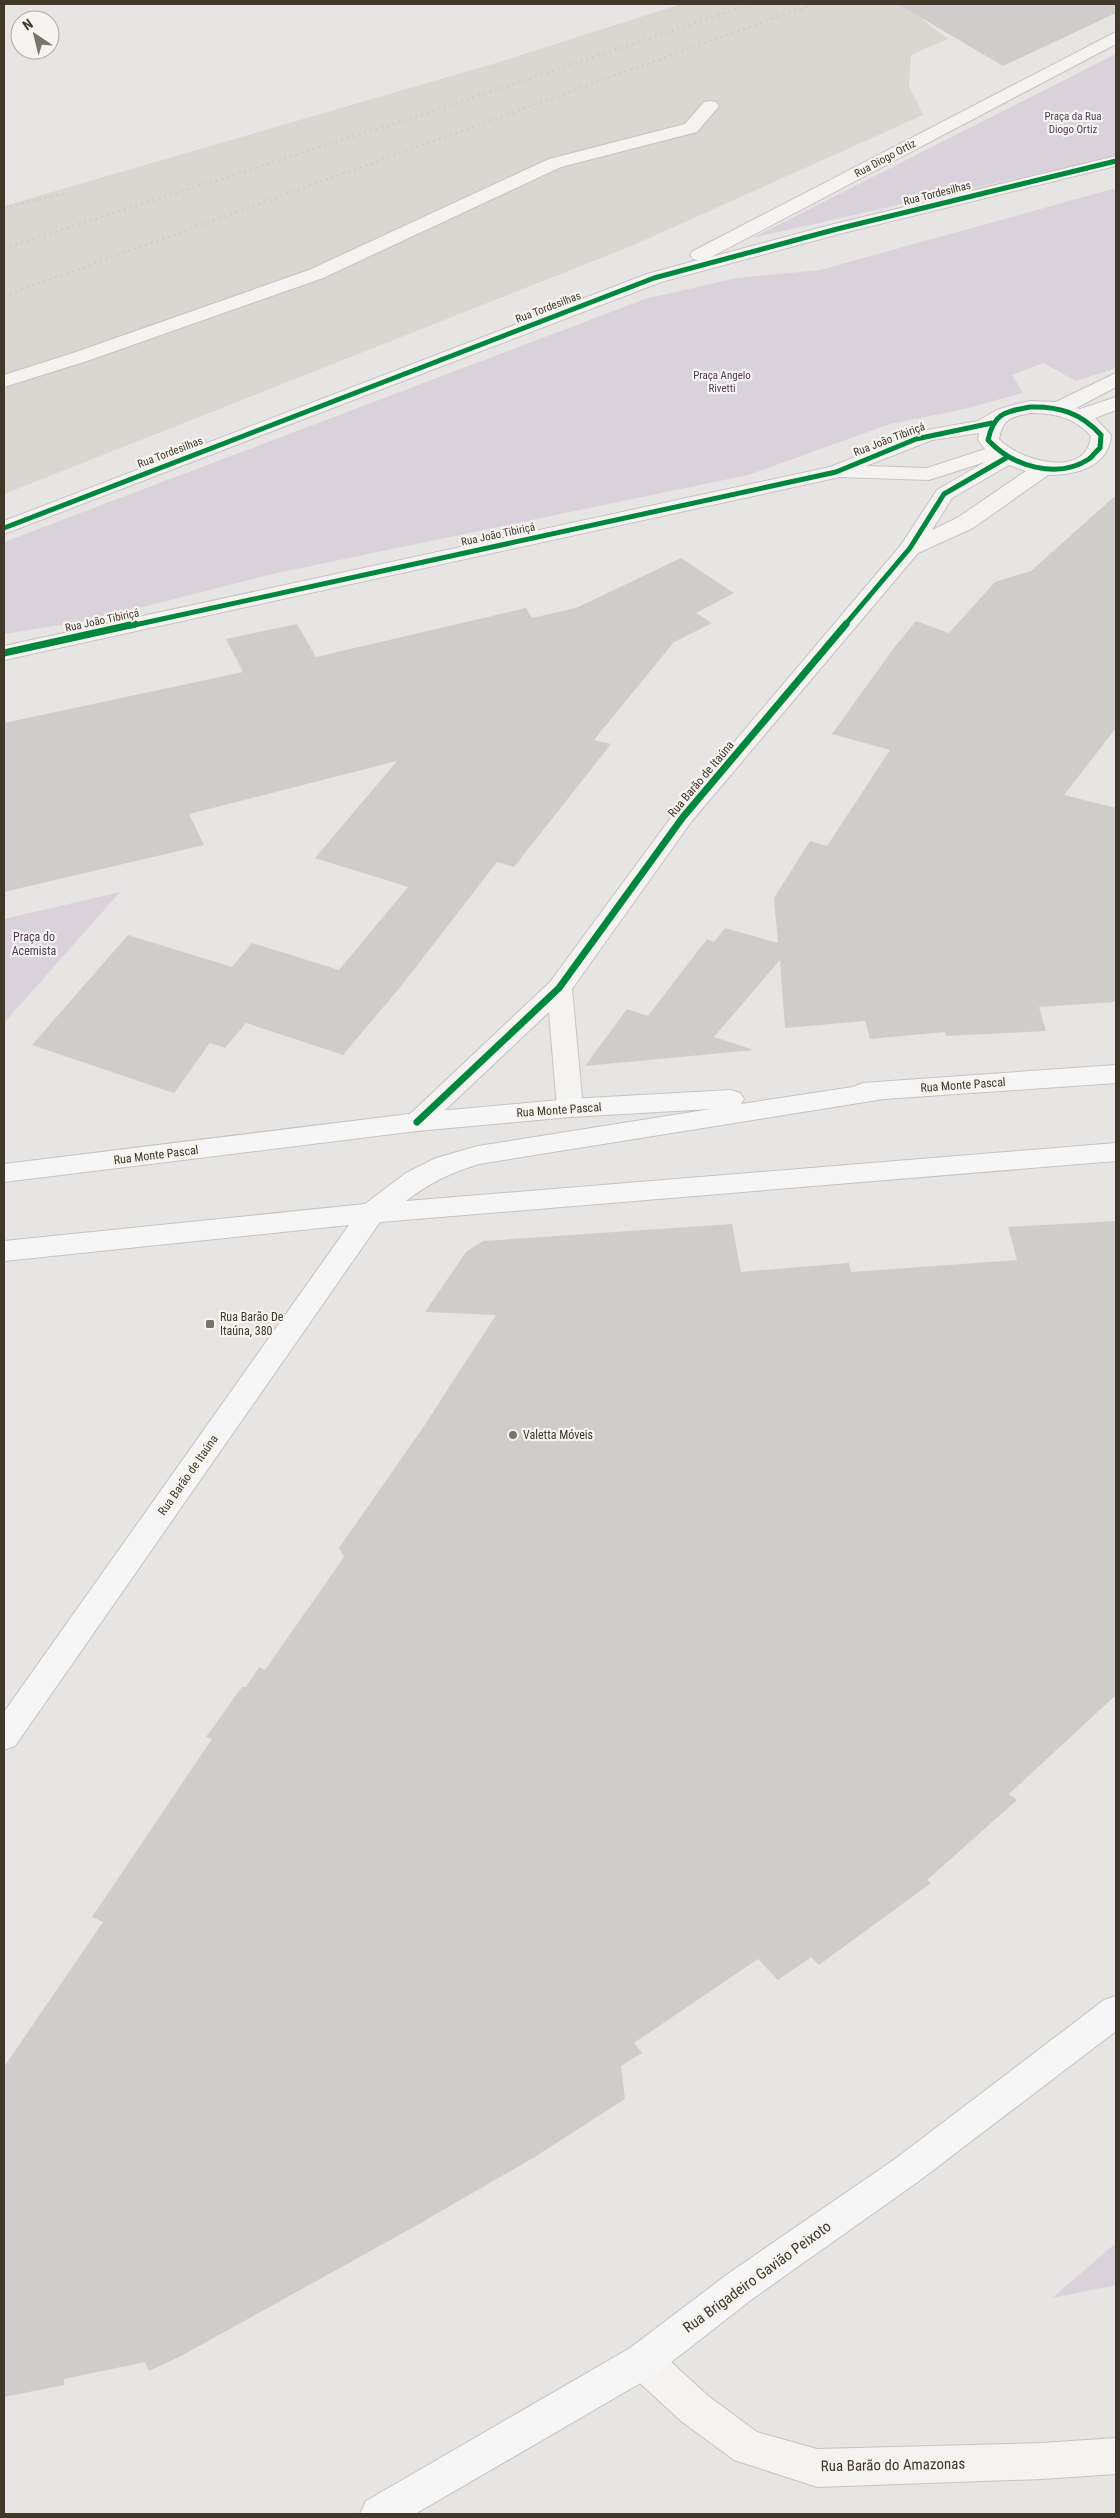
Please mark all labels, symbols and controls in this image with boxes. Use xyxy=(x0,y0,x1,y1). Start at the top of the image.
north arrow xyxy=(10,10,60,60)
text: N xyxy=(19,15,36,33)
park label: Praça da Rua Diogo Ortiz xyxy=(1044,110,1102,136)
street label: Rua Diogo Ortiz xyxy=(852,137,918,180)
street label: Rua Tordesilhas xyxy=(902,179,972,208)
street label: Rua Tordesilhas xyxy=(514,289,583,326)
park label: Praça Angelo Rivetti xyxy=(693,369,751,395)
street label: Rua João Tibiriçá xyxy=(852,420,927,459)
street label: Rua Tordesilhas xyxy=(136,434,205,471)
street label: Rua João Tibiriçá xyxy=(460,520,536,549)
street label: Rua João Tibiriçá xyxy=(64,606,140,635)
street label: Rua Barão de Itaúna xyxy=(665,738,737,820)
park label: Praça do Acemista xyxy=(12,930,57,958)
street label: Rua Monte Pascal xyxy=(920,1075,1006,1095)
street label: Rua Monte Pascal xyxy=(516,1100,602,1120)
street label: Rua Monte Pascal xyxy=(113,1143,199,1167)
place label: Rua Barão De Itaúna, 380 xyxy=(220,1310,284,1338)
marker: Rua Barão De Itaúna, 380 xyxy=(204,1318,216,1330)
place label: Valetta Móveis xyxy=(523,1428,593,1442)
marker: Valetta Móveis xyxy=(507,1429,519,1441)
street label: Rua Barão de Itaúna xyxy=(155,1432,221,1518)
street label: Rua Brigadeiro Gavião Peixoto xyxy=(680,2217,834,2337)
street label: Rua Barão do Amazonas xyxy=(821,2455,966,2475)

